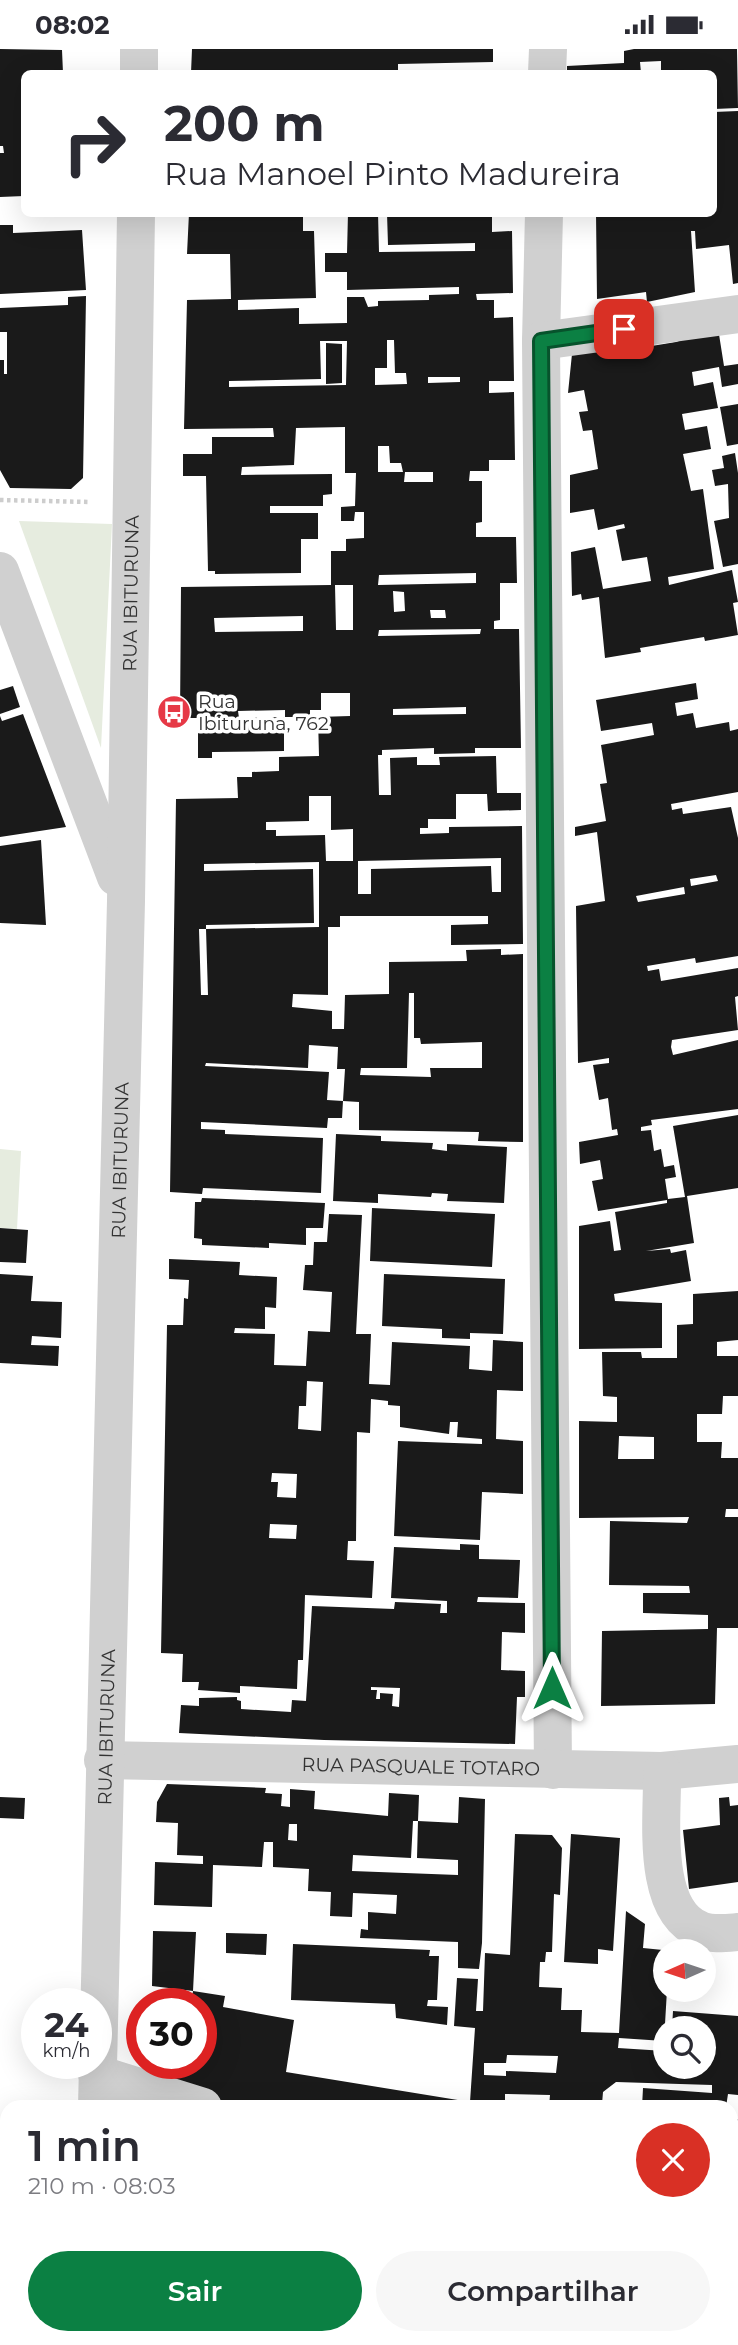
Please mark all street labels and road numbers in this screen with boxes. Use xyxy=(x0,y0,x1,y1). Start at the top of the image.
street label: RUA IBITURUNA xyxy=(118,515,144,672)
street label: RUA IBITURUNA xyxy=(107,1081,134,1239)
street label: RUA IBITURUNA xyxy=(93,1648,120,1806)
street label: RUA PASQUALE TOTARO xyxy=(301,1753,540,1781)

